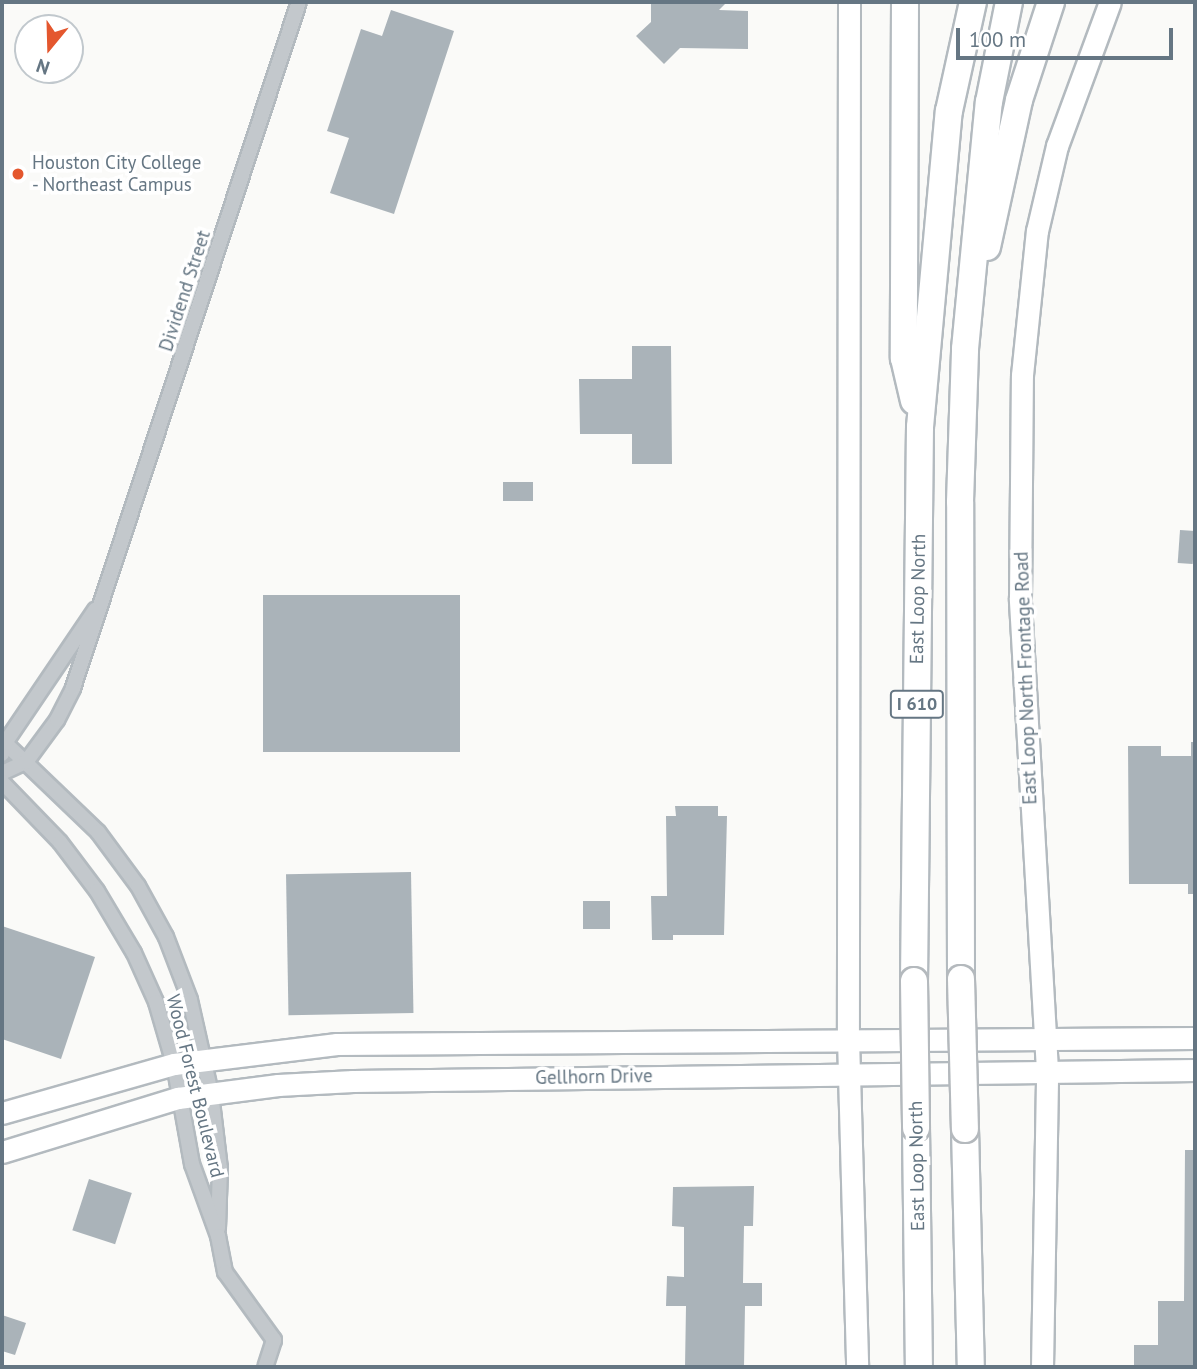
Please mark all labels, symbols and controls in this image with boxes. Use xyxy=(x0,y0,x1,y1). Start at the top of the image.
north arrow xyxy=(14,14,84,84)
scale bar xyxy=(959,14,1176,58)
text: 100 m xyxy=(969,26,1026,53)
text: N xyxy=(33,54,53,80)
place label: Houston City College - Northeast Campus xyxy=(32,152,202,196)
marker: Houston City College - Northeast Campus xyxy=(10,166,26,182)
street label: Dividend Street xyxy=(155,228,215,354)
street label: East Loop North xyxy=(905,534,931,664)
street label: East Loop North Frontage Road xyxy=(1010,551,1042,805)
road number: I 610 xyxy=(889,690,945,718)
street label: Wood Forest Boulevard xyxy=(161,992,229,1180)
street label: Gellhorn Drive xyxy=(535,1065,653,1089)
street label: East Loop North xyxy=(904,1101,930,1231)

